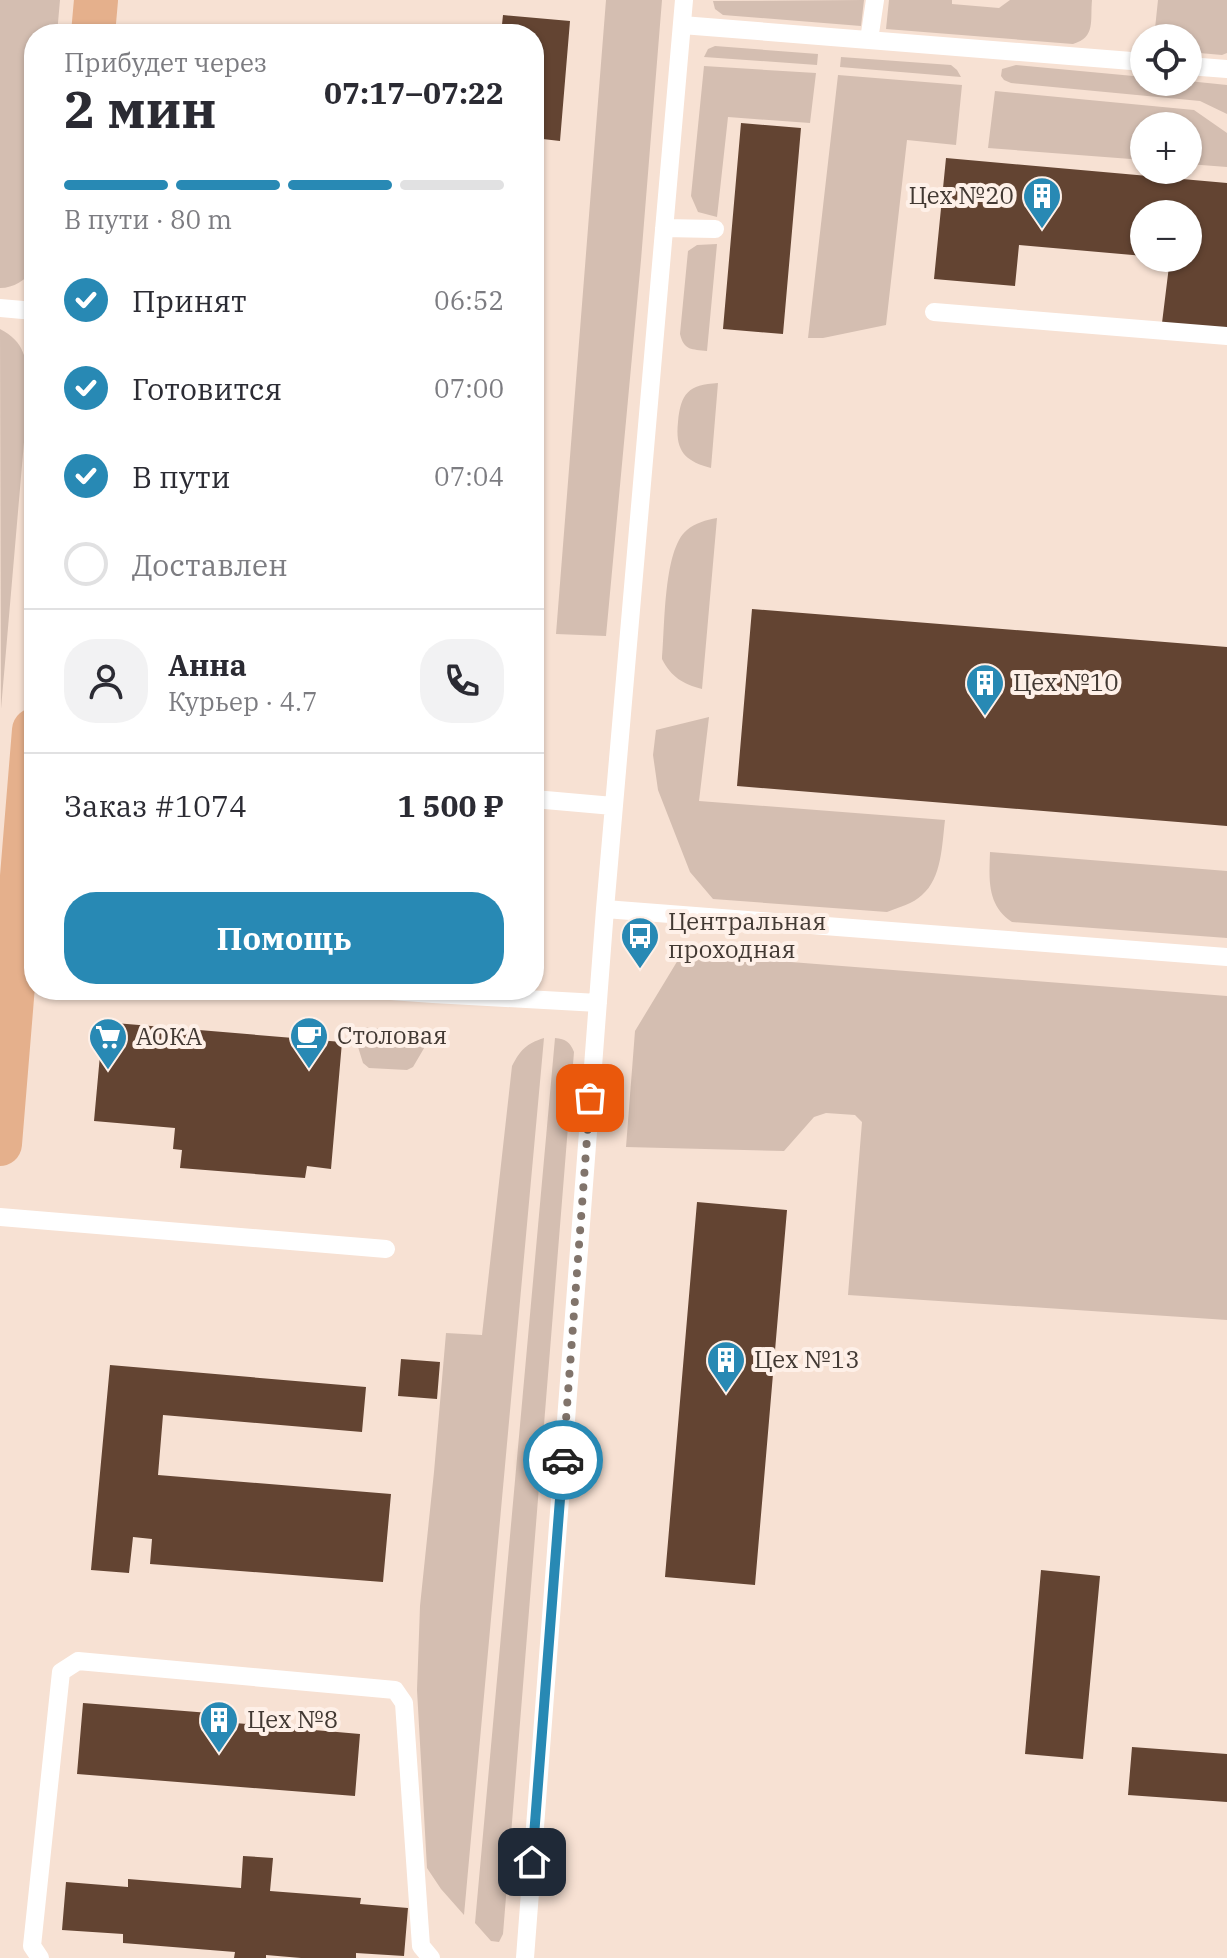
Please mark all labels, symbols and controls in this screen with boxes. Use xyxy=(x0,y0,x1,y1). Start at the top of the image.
map controls xyxy=(1130,24,1202,272)
button: locate xyxy=(1130,24,1202,96)
text: Прибудет через xyxy=(64,45,267,79)
text: 07:17–07:22 xyxy=(324,73,504,112)
text: 2 мин xyxy=(64,75,217,142)
button: + xyxy=(1130,112,1202,184)
building icon: Цех №20 xyxy=(1021,175,1063,230)
place label: Цех №20 xyxy=(908,179,1014,211)
button: − xyxy=(1130,200,1202,272)
text: В пути · 80 m xyxy=(64,202,232,236)
icon: check xyxy=(64,278,108,322)
text: Принят xyxy=(132,281,247,320)
text: 06:52 xyxy=(434,283,504,317)
icon: check xyxy=(64,366,108,410)
text: Готовится xyxy=(132,369,282,408)
text: 07:00 xyxy=(434,371,504,405)
icon: check xyxy=(64,454,108,498)
text: В пути xyxy=(132,457,231,496)
text: 07:04 xyxy=(434,459,504,493)
text: Доставлен xyxy=(132,545,288,584)
button: person xyxy=(64,639,148,723)
button: phone xyxy=(420,639,504,723)
text: Анна xyxy=(168,645,247,684)
building icon: Цех №10 xyxy=(964,662,1006,717)
place label: Цех №10 xyxy=(1013,666,1119,698)
text: Курьер · 4.7 xyxy=(168,684,318,718)
text: Заказ #1074 xyxy=(64,786,247,825)
text: 1 500 ₽ xyxy=(398,786,504,825)
button: Помощь xyxy=(64,892,504,984)
place label: Центральная проходная xyxy=(668,905,826,965)
bus stop icon: Центральная проходная xyxy=(619,915,661,970)
cafe icon: Столовая xyxy=(288,1015,330,1070)
supermarket icon: АОКА xyxy=(87,1016,129,1071)
place label: Столовая xyxy=(337,1019,447,1051)
place label: АОКА xyxy=(136,1020,203,1052)
pin xyxy=(556,1064,624,1132)
icon: bag xyxy=(568,1076,612,1120)
building icon: Цех №13 xyxy=(705,1339,747,1394)
place label: Цех №13 xyxy=(754,1343,860,1375)
courier xyxy=(523,1420,603,1500)
icon: car xyxy=(541,1438,585,1482)
building icon: Цех №8 xyxy=(198,1699,240,1754)
place label: Цех №8 xyxy=(247,1703,338,1735)
pin xyxy=(498,1828,566,1896)
icon: home xyxy=(510,1840,554,1884)

